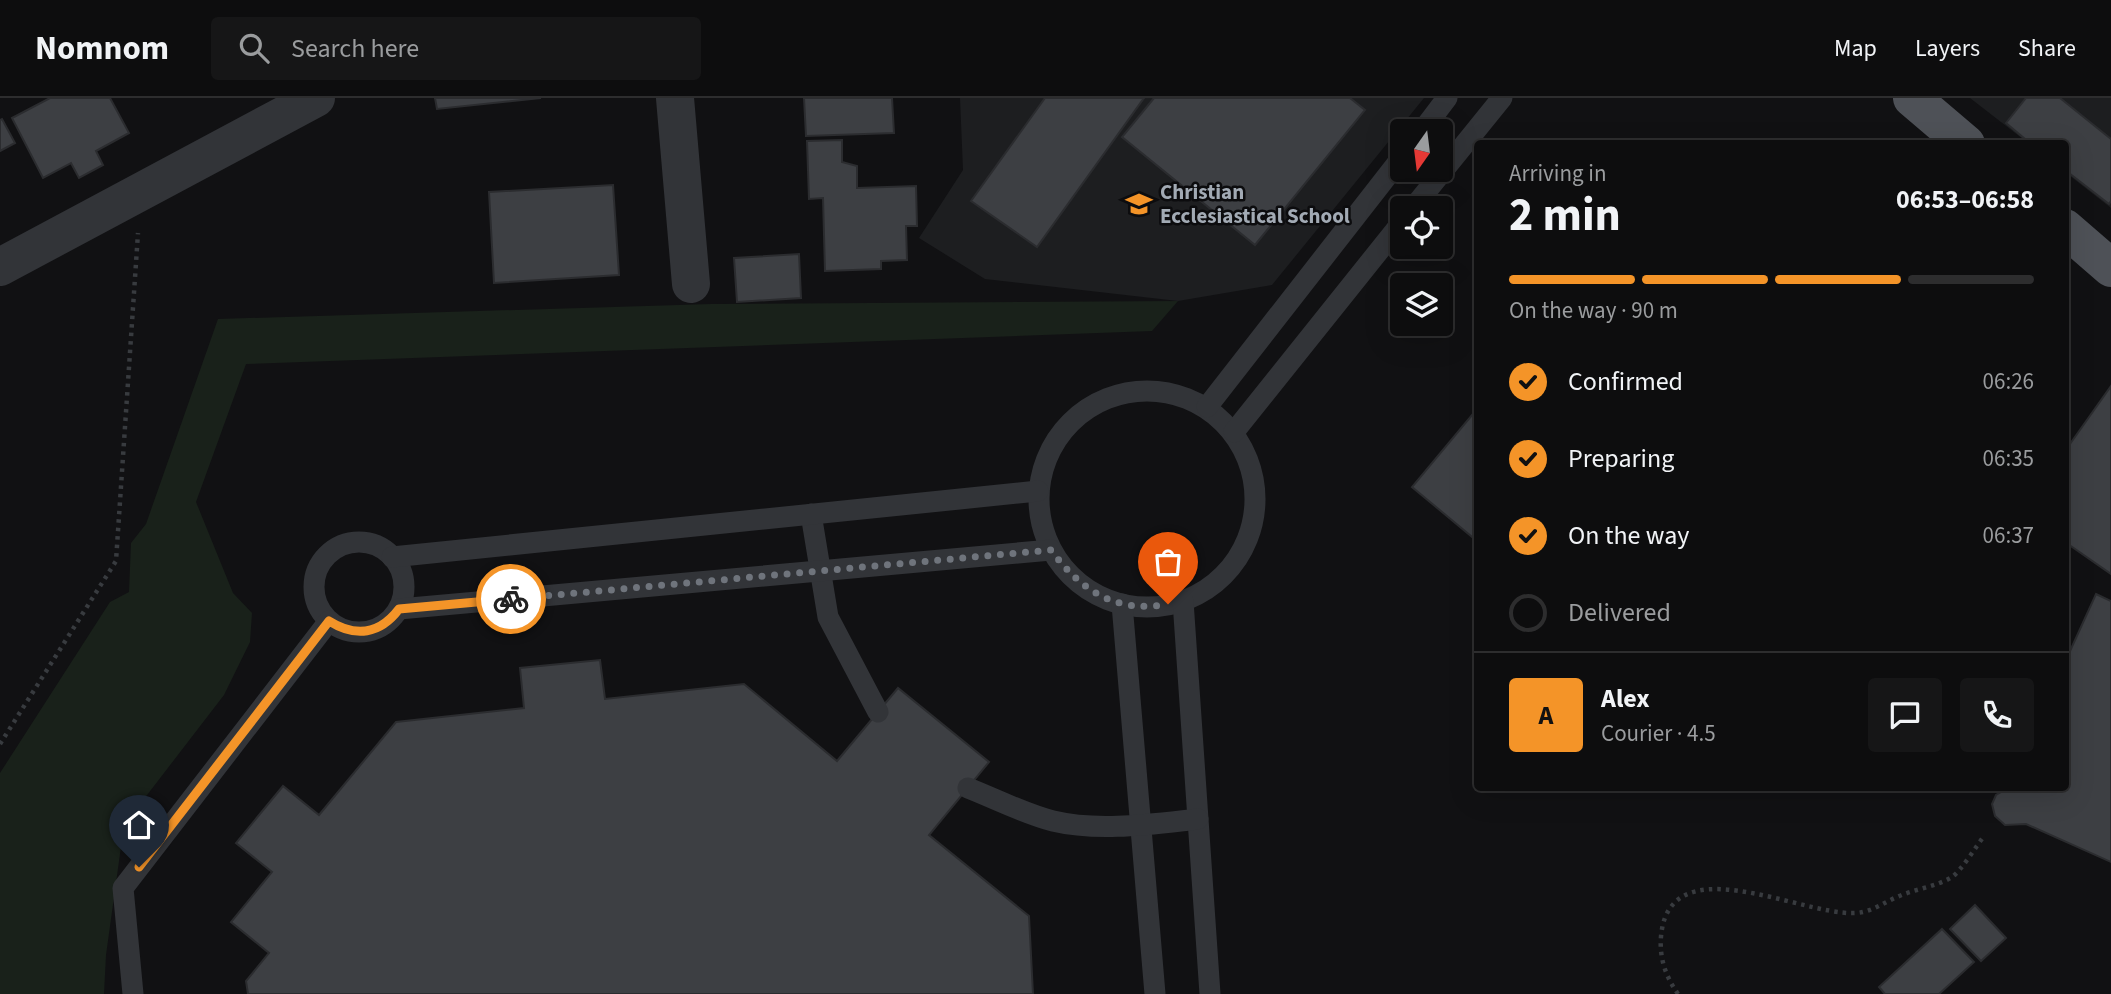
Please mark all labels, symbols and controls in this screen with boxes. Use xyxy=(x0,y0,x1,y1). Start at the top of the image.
search box xyxy=(211,17,701,80)
text: Nomnom xyxy=(35,25,169,72)
icon: search xyxy=(235,29,273,67)
text: Search here xyxy=(291,30,419,67)
text: Map xyxy=(1834,31,1877,66)
text: Layers xyxy=(1915,31,1980,66)
text: Share xyxy=(2018,31,2076,66)
north arrow xyxy=(1390,119,1452,182)
map controls xyxy=(1390,119,1453,336)
text: Arriving in xyxy=(1509,157,1607,190)
place label: Christian Ecclesiastical School xyxy=(1160,177,1350,231)
text: 06:53–06:58 xyxy=(1896,181,2034,218)
text: 2 min xyxy=(1509,183,1621,248)
school or university icon: Christian Ecclesiastical School xyxy=(1124,189,1154,219)
button: locate xyxy=(1390,196,1453,259)
button: layers xyxy=(1390,273,1453,336)
text: On the way · 90 m xyxy=(1509,294,1678,327)
icon: check xyxy=(1509,363,1547,401)
text: Confirmed xyxy=(1568,363,1683,400)
text: 06:26 xyxy=(1983,365,2034,398)
icon: check xyxy=(1509,440,1547,478)
text: Preparing xyxy=(1568,440,1674,477)
text: 06:35 xyxy=(1983,442,2034,475)
icon: check xyxy=(1509,517,1547,555)
text: On the way xyxy=(1568,517,1689,554)
text: 06:37 xyxy=(1983,519,2034,552)
pin xyxy=(1138,532,1198,604)
icon: bag xyxy=(1149,543,1187,581)
courier xyxy=(476,564,546,634)
icon: bike xyxy=(492,580,530,618)
text: Delivered xyxy=(1568,594,1671,631)
button: chat xyxy=(1868,678,1942,752)
button: phone xyxy=(1960,678,2034,752)
text: Alex xyxy=(1601,680,1650,717)
text: A xyxy=(1539,697,1553,734)
text: Courier · 4.5 xyxy=(1601,717,1716,750)
pin xyxy=(109,795,169,867)
icon: home xyxy=(120,806,158,844)

